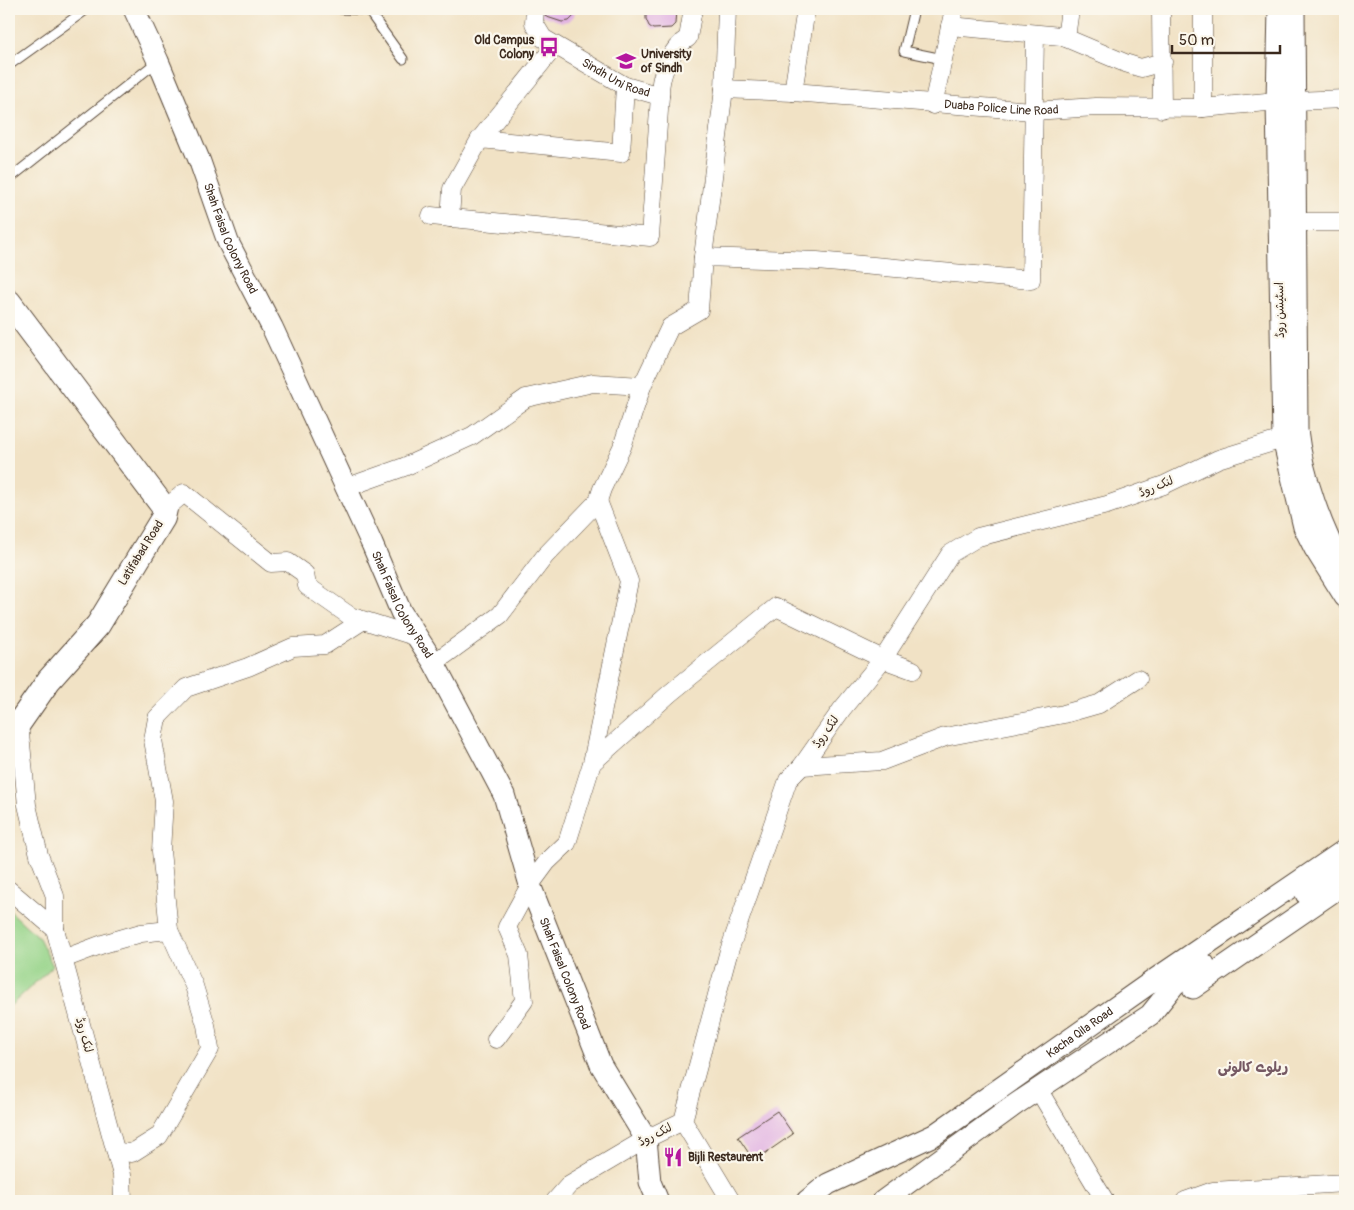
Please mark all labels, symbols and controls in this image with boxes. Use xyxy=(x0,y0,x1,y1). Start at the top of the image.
scale bar xyxy=(1172,22,1279,54)
text: 50 m xyxy=(1179,31,1214,50)
place label: Old Campus Colony xyxy=(474,33,535,62)
bus stop icon: Old Campus Colony xyxy=(538,36,560,58)
place label: University of Sindh xyxy=(640,47,692,76)
school or university icon: University of Sindh xyxy=(615,50,637,72)
street label: Sindh Uni Road xyxy=(579,55,652,100)
street label: Duaba Police Line Road xyxy=(943,96,1059,119)
street label: Shah Faisal Colony Road xyxy=(200,181,261,296)
street label: اسٹیشن روڈ xyxy=(1272,282,1288,338)
street label: لنک روڈ xyxy=(1136,473,1176,501)
street label: Latifabad Road xyxy=(115,518,167,588)
street label: Shah Faisal Colony Road xyxy=(368,549,437,661)
street label: لنک روڈ xyxy=(810,713,842,751)
street label: Shah Faisal Colony Road xyxy=(536,915,594,1032)
street label: Kacha Qila Road xyxy=(1043,1004,1116,1061)
street label: لنک روڈ xyxy=(72,1016,96,1054)
district label: ریلوے کالونی xyxy=(1218,1059,1288,1077)
street label: لنک روڈ xyxy=(636,1120,674,1150)
restaurant icon: Bijli Restaurent xyxy=(662,1146,684,1168)
place label: Bijli Restaurent xyxy=(688,1150,764,1165)

